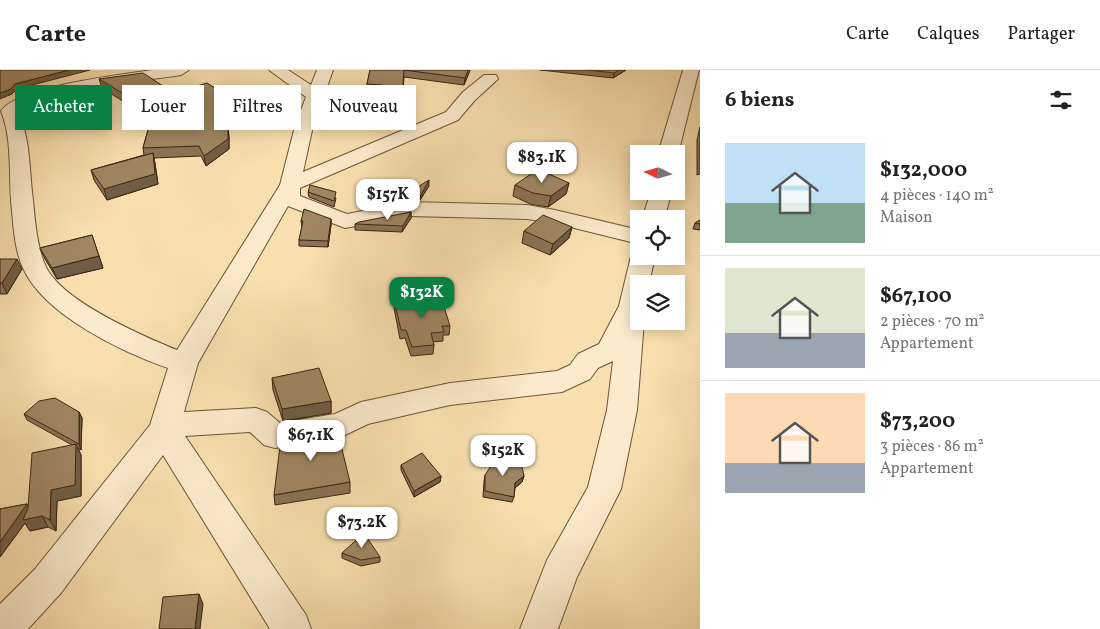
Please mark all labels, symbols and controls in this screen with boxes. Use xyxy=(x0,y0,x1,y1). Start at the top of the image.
text: Carte xyxy=(25,18,86,52)
text: Carte xyxy=(846,22,889,47)
text: Calques xyxy=(917,22,979,47)
text: Partager xyxy=(1007,22,1075,47)
chip: Acheter xyxy=(15,85,112,130)
chip: Louer xyxy=(122,85,204,130)
chip: Filtres xyxy=(214,85,301,130)
chip: Nouveau xyxy=(311,85,416,130)
text: 6 biens xyxy=(725,86,795,115)
icon: filters xyxy=(1047,86,1075,114)
pin: $83.1K xyxy=(501,142,583,184)
north arrow xyxy=(630,145,685,200)
map controls xyxy=(630,145,685,330)
text: $83.1K xyxy=(518,147,566,169)
text: $132,000 xyxy=(880,156,967,185)
icon: home xyxy=(765,163,825,223)
pin: $157K xyxy=(353,178,423,221)
text: $157K xyxy=(367,184,409,206)
text: 4 pièces · 140 m² xyxy=(880,185,994,207)
text: Maison xyxy=(880,207,933,229)
button: locate xyxy=(630,210,685,265)
button: layers xyxy=(630,275,685,330)
pin: $132K xyxy=(387,276,457,319)
text: $132K xyxy=(400,282,444,304)
text: $67,100 xyxy=(880,282,952,311)
icon: home xyxy=(765,288,825,348)
text: 2 pièces · 70 m² xyxy=(880,311,985,333)
text: Appartement xyxy=(880,333,974,355)
text: $73,200 xyxy=(880,407,955,436)
icon: home xyxy=(765,413,825,473)
pin: $67.1K xyxy=(270,420,352,462)
text: $67.1K xyxy=(288,425,334,447)
pin: $152K xyxy=(468,434,538,477)
text: 3 pièces · 86 m² xyxy=(880,436,984,458)
text: $152K xyxy=(482,440,524,462)
text: Appartement xyxy=(880,458,974,480)
pin: $73.2K xyxy=(321,506,403,549)
text: $73.2K xyxy=(338,512,386,534)

